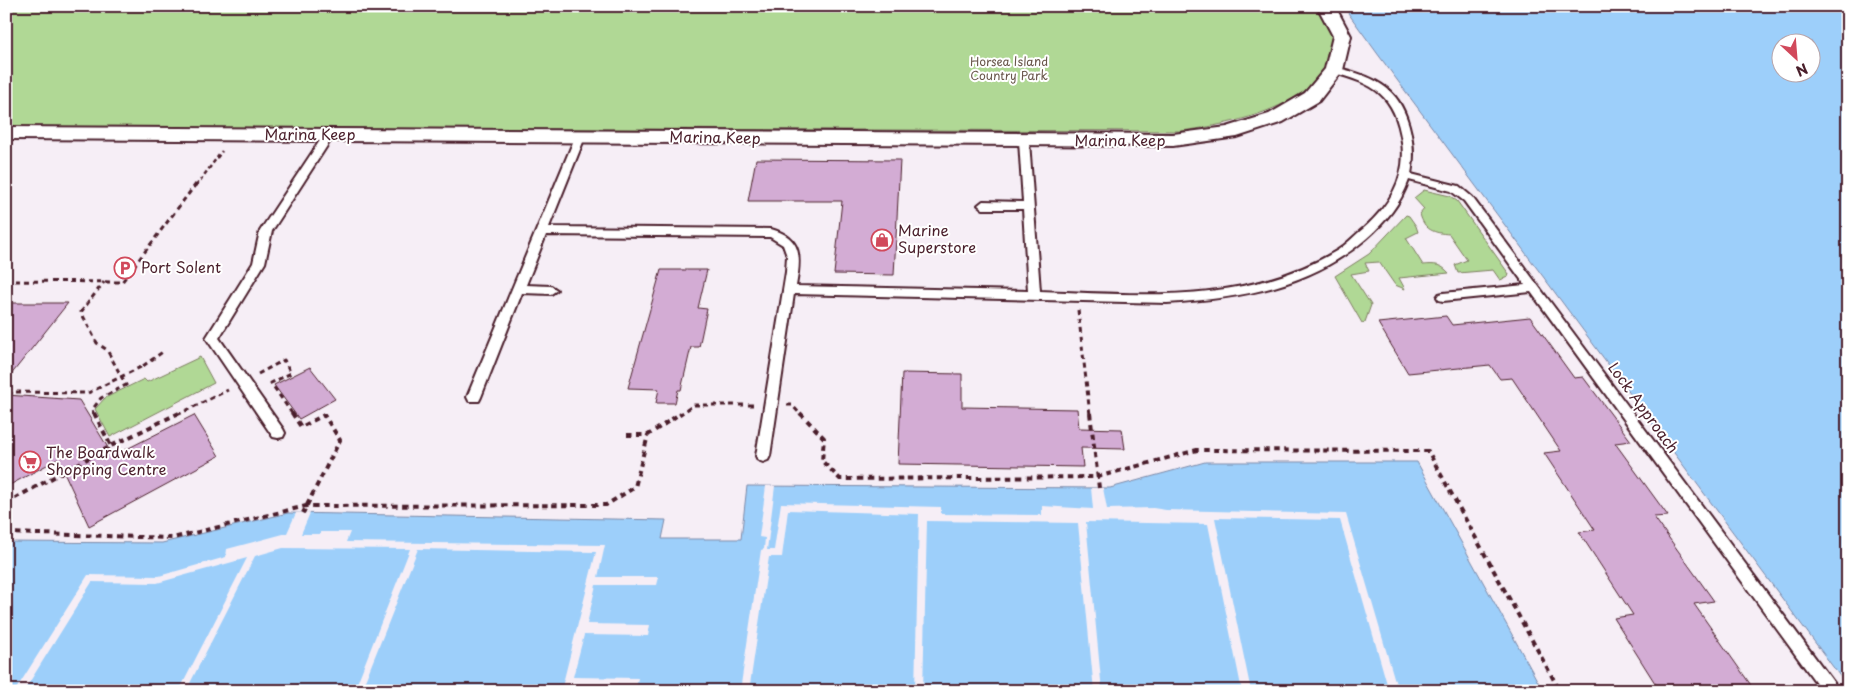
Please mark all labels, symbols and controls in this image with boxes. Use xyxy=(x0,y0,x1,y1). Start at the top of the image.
north arrow xyxy=(1772,32,1822,82)
park label: Horsea Island Country Park xyxy=(970,52,1048,84)
text: N xyxy=(1792,58,1812,82)
street label: Marina Keep xyxy=(264,122,356,145)
street label: Marina Keep xyxy=(669,124,761,149)
street label: Marina Keep xyxy=(1074,128,1166,151)
place label: Marine Superstore xyxy=(898,218,976,258)
shop icon: Marine Superstore xyxy=(870,228,894,252)
place label: Port Solent xyxy=(141,255,221,278)
parking icon: Port Solent xyxy=(113,256,137,280)
street label: Lock Approach xyxy=(1603,357,1685,457)
place label: The Boardwalk Shopping Centre xyxy=(46,440,166,480)
supermarket icon: The Boardwalk Shopping Centre xyxy=(18,450,42,474)

